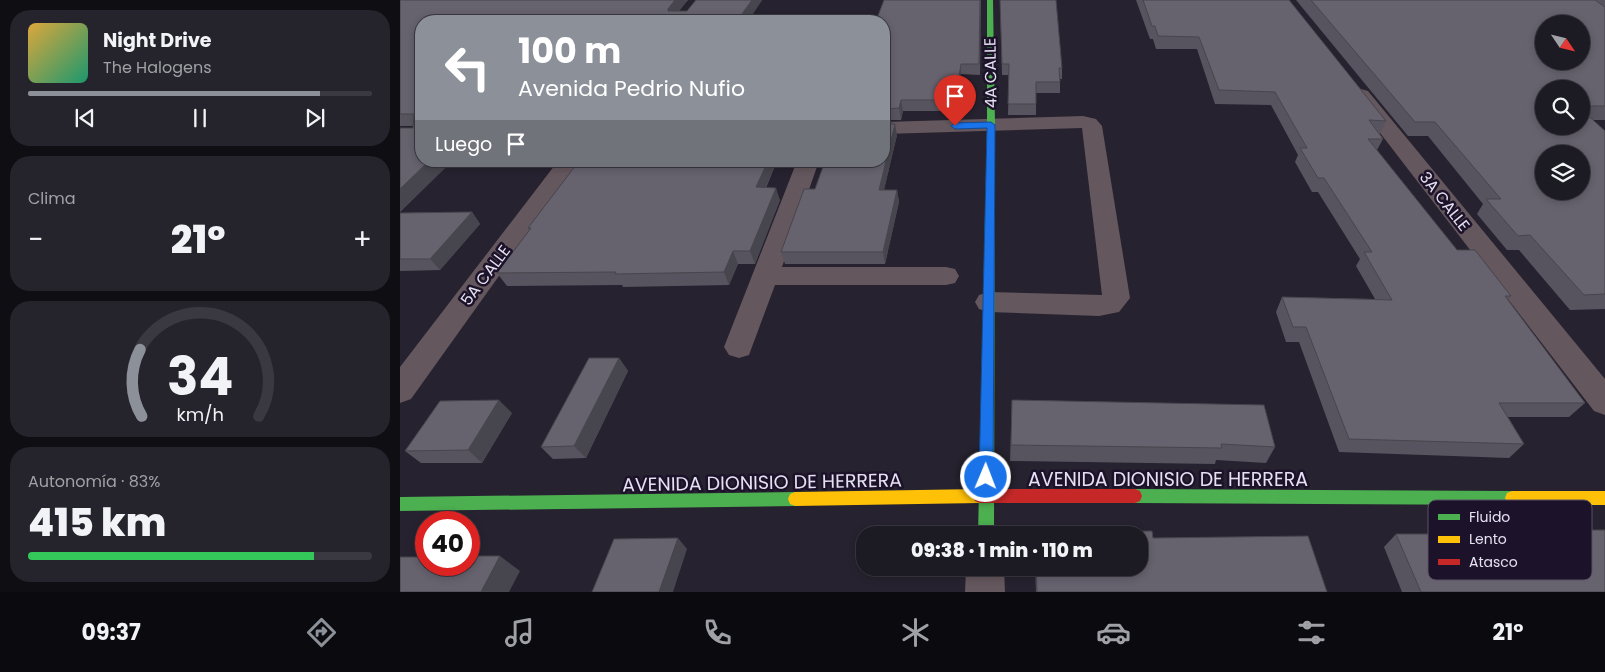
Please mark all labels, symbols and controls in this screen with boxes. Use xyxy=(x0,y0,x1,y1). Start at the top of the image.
north arrow xyxy=(1535,15,1590,70)
map controls xyxy=(1535,15,1590,200)
text: 100 m xyxy=(518,26,621,75)
text: Night Drive xyxy=(103,27,212,54)
icon: left xyxy=(435,35,500,100)
street label: 4A CALLE xyxy=(978,38,1003,108)
text: The Halogens xyxy=(103,56,211,79)
text: Avenida Pedrio Nufio xyxy=(518,73,745,104)
pin xyxy=(934,75,976,126)
button: search xyxy=(1535,80,1590,135)
icon: arrive xyxy=(941,82,969,110)
icon: previous xyxy=(71,104,99,132)
icon: pause xyxy=(186,104,214,132)
icon: next xyxy=(301,104,329,132)
icon: arrive xyxy=(502,130,530,158)
text: Luego xyxy=(435,131,492,158)
button: layers xyxy=(1535,145,1590,200)
street label: 3A CALLE xyxy=(1414,167,1475,236)
text: Clima xyxy=(28,187,76,210)
text: 21° xyxy=(171,213,225,266)
text: − xyxy=(28,220,43,259)
text: + xyxy=(353,220,372,259)
street label: 5A CALLE xyxy=(455,240,516,310)
text: 34 xyxy=(167,340,233,413)
text: km/h xyxy=(176,402,224,427)
position arrow xyxy=(959,450,1011,502)
street label: AVENIDA DIONISIO DE HERRERA xyxy=(1028,466,1308,493)
street label: AVENIDA DIONISIO DE HERRERA xyxy=(622,467,902,498)
text: Autonomía · 83% xyxy=(28,470,160,493)
text: 415 km xyxy=(28,496,166,549)
legend xyxy=(1428,500,1592,580)
text: Fluido xyxy=(1469,507,1510,527)
speed limit sign: 40 xyxy=(415,511,480,576)
text: Lento xyxy=(1469,529,1507,549)
text: 09:38 · 1 min · 110 m xyxy=(911,537,1093,564)
text: Atasco xyxy=(1469,552,1518,572)
icon: directions xyxy=(304,615,339,650)
icon: music xyxy=(502,615,537,650)
icon: phone xyxy=(700,615,735,650)
icon: climate xyxy=(898,615,933,650)
icon: car xyxy=(1096,615,1131,650)
icon: filters xyxy=(1294,615,1329,650)
text: 09:37 xyxy=(82,617,141,648)
text: 21° xyxy=(1492,617,1523,648)

